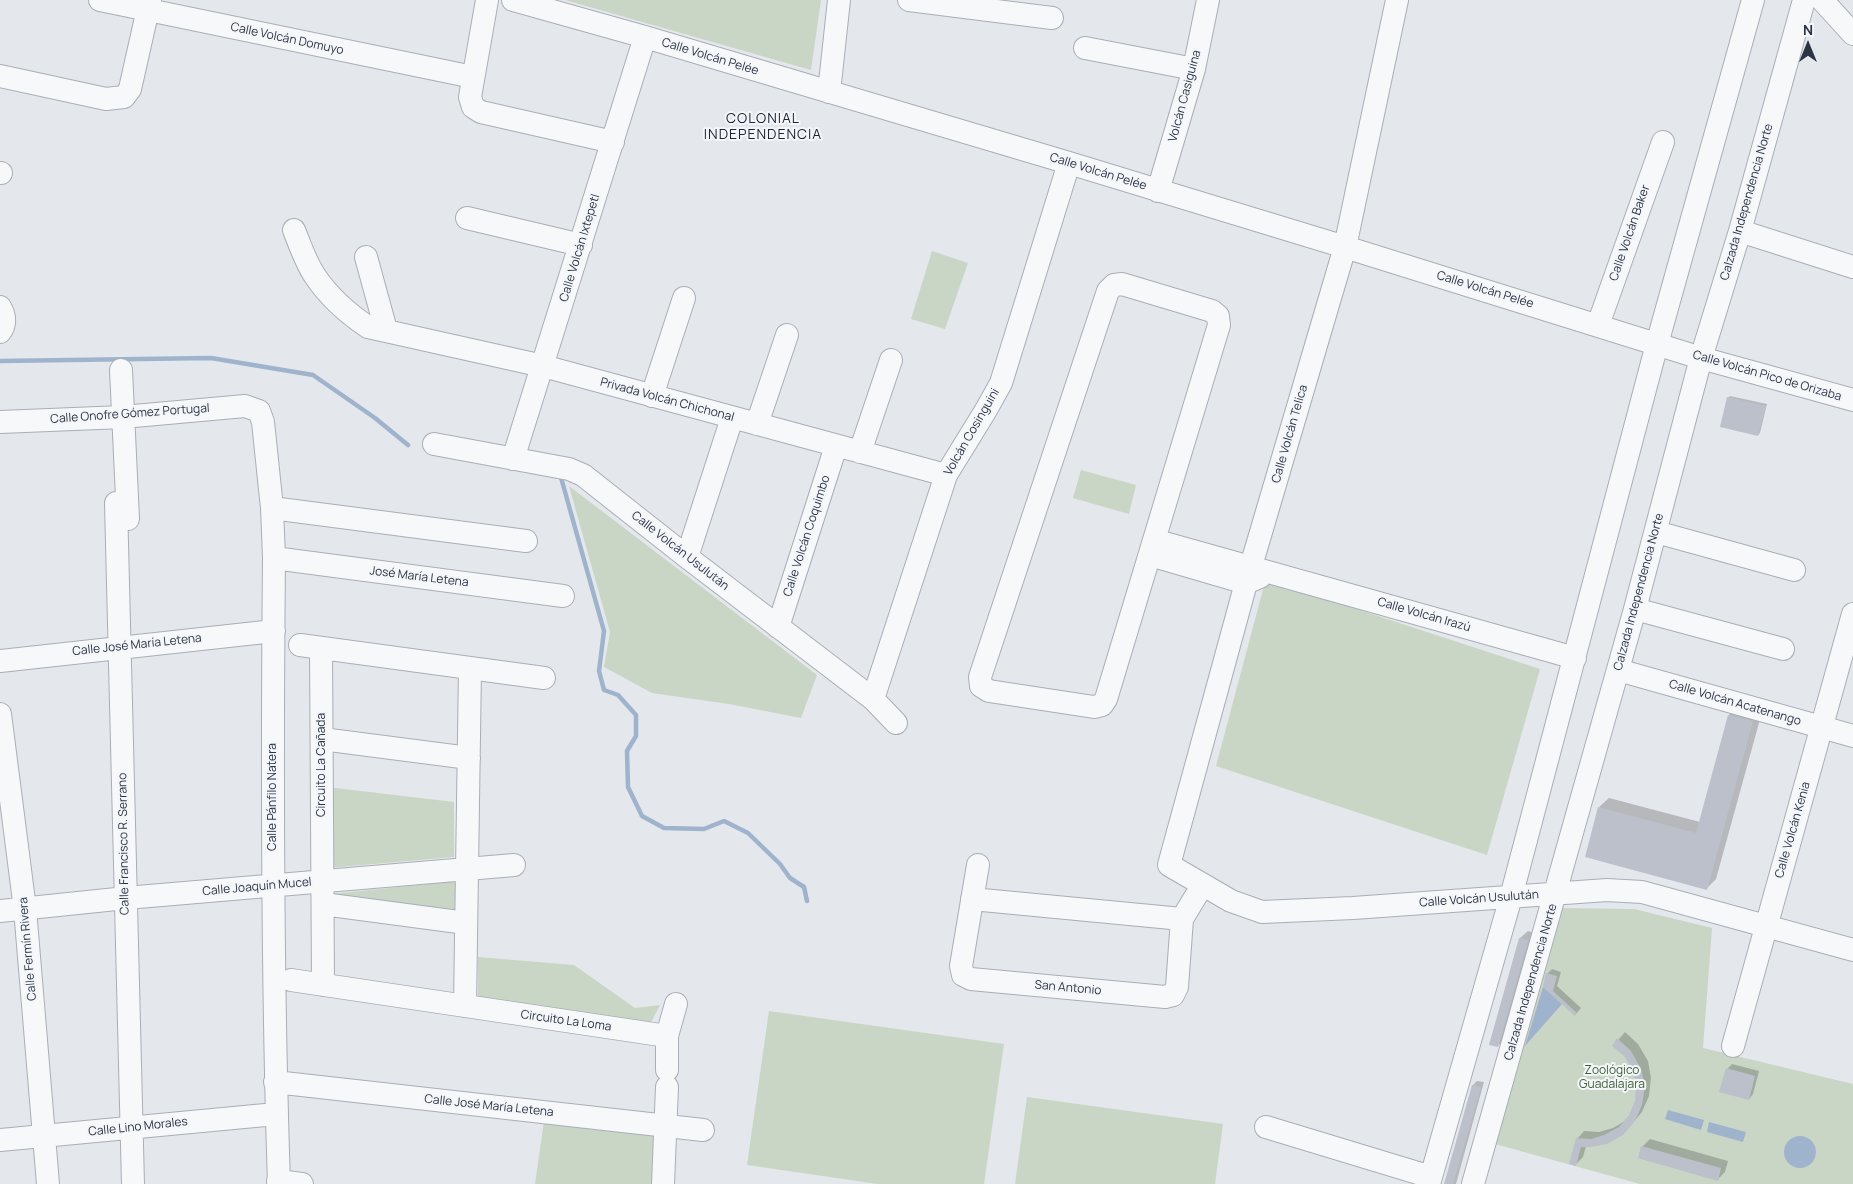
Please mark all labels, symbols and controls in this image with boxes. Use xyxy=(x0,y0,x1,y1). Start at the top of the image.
street label: Calle Volcán Domuyo xyxy=(229,20,345,58)
north arrow xyxy=(1783,20,1833,70)
text: N xyxy=(1803,20,1813,39)
street label: Calle Volcán Pelée xyxy=(660,35,760,79)
street label: Volcán Casiguina xyxy=(1166,49,1204,143)
district label: COLONIAL INDEPENDENCIA xyxy=(702,111,824,144)
street label: Calzada Independencia Norte xyxy=(1718,122,1776,282)
street label: Calle Volcán Pelée xyxy=(1048,150,1148,194)
street label: Calle Volcán Baker xyxy=(1607,183,1653,283)
street label: Calle Volcán Ixtepetl xyxy=(557,192,603,304)
street label: Calle Volcán Pelée xyxy=(1435,268,1535,312)
street label: Calle Volcán Pico de Orizaba xyxy=(1691,348,1843,404)
street label: Privada Volcán Chichonal xyxy=(598,375,736,425)
street label: Calle Volcán Telica xyxy=(1269,383,1311,485)
street label: Volcán Cosinguini xyxy=(941,386,1003,478)
street label: Calle Onofre Gómez Portugal xyxy=(50,401,210,427)
street label: Calle Volcán Coquimbo xyxy=(781,474,833,598)
street label: Calle Volcán Usulután xyxy=(628,508,732,594)
street label: Calzada Independencia Norte xyxy=(1611,512,1667,672)
street label: José María Letena xyxy=(369,564,469,590)
street label: Calle Volcán Irazú xyxy=(1376,595,1472,635)
street label: Calle José María Letena xyxy=(72,631,202,659)
street label: Calle Volcán Acatenango xyxy=(1667,677,1803,729)
street label: Circuito La Cañada xyxy=(315,713,329,817)
street label: Calle Pánfilo Natera xyxy=(266,743,280,851)
street label: Calle Francisco R. Serrano xyxy=(116,773,132,915)
street label: Calle Volcán Kenia xyxy=(1772,780,1814,880)
street label: Calle Joaquín Mucel xyxy=(202,875,312,899)
street label: Calle Volcán Usulután xyxy=(1419,888,1539,910)
street label: Calle Fermín Rivera xyxy=(16,897,40,1001)
street label: Calzada Independencia Norte xyxy=(1502,902,1560,1062)
street label: San Antonio xyxy=(1034,978,1102,998)
street label: Circuito La Loma xyxy=(520,1008,612,1034)
park label: Zoológico Guadalajara xyxy=(1579,1064,1645,1092)
street label: Calle José María Letena xyxy=(424,1092,554,1120)
street label: Calle Lino Morales xyxy=(88,1115,188,1139)

